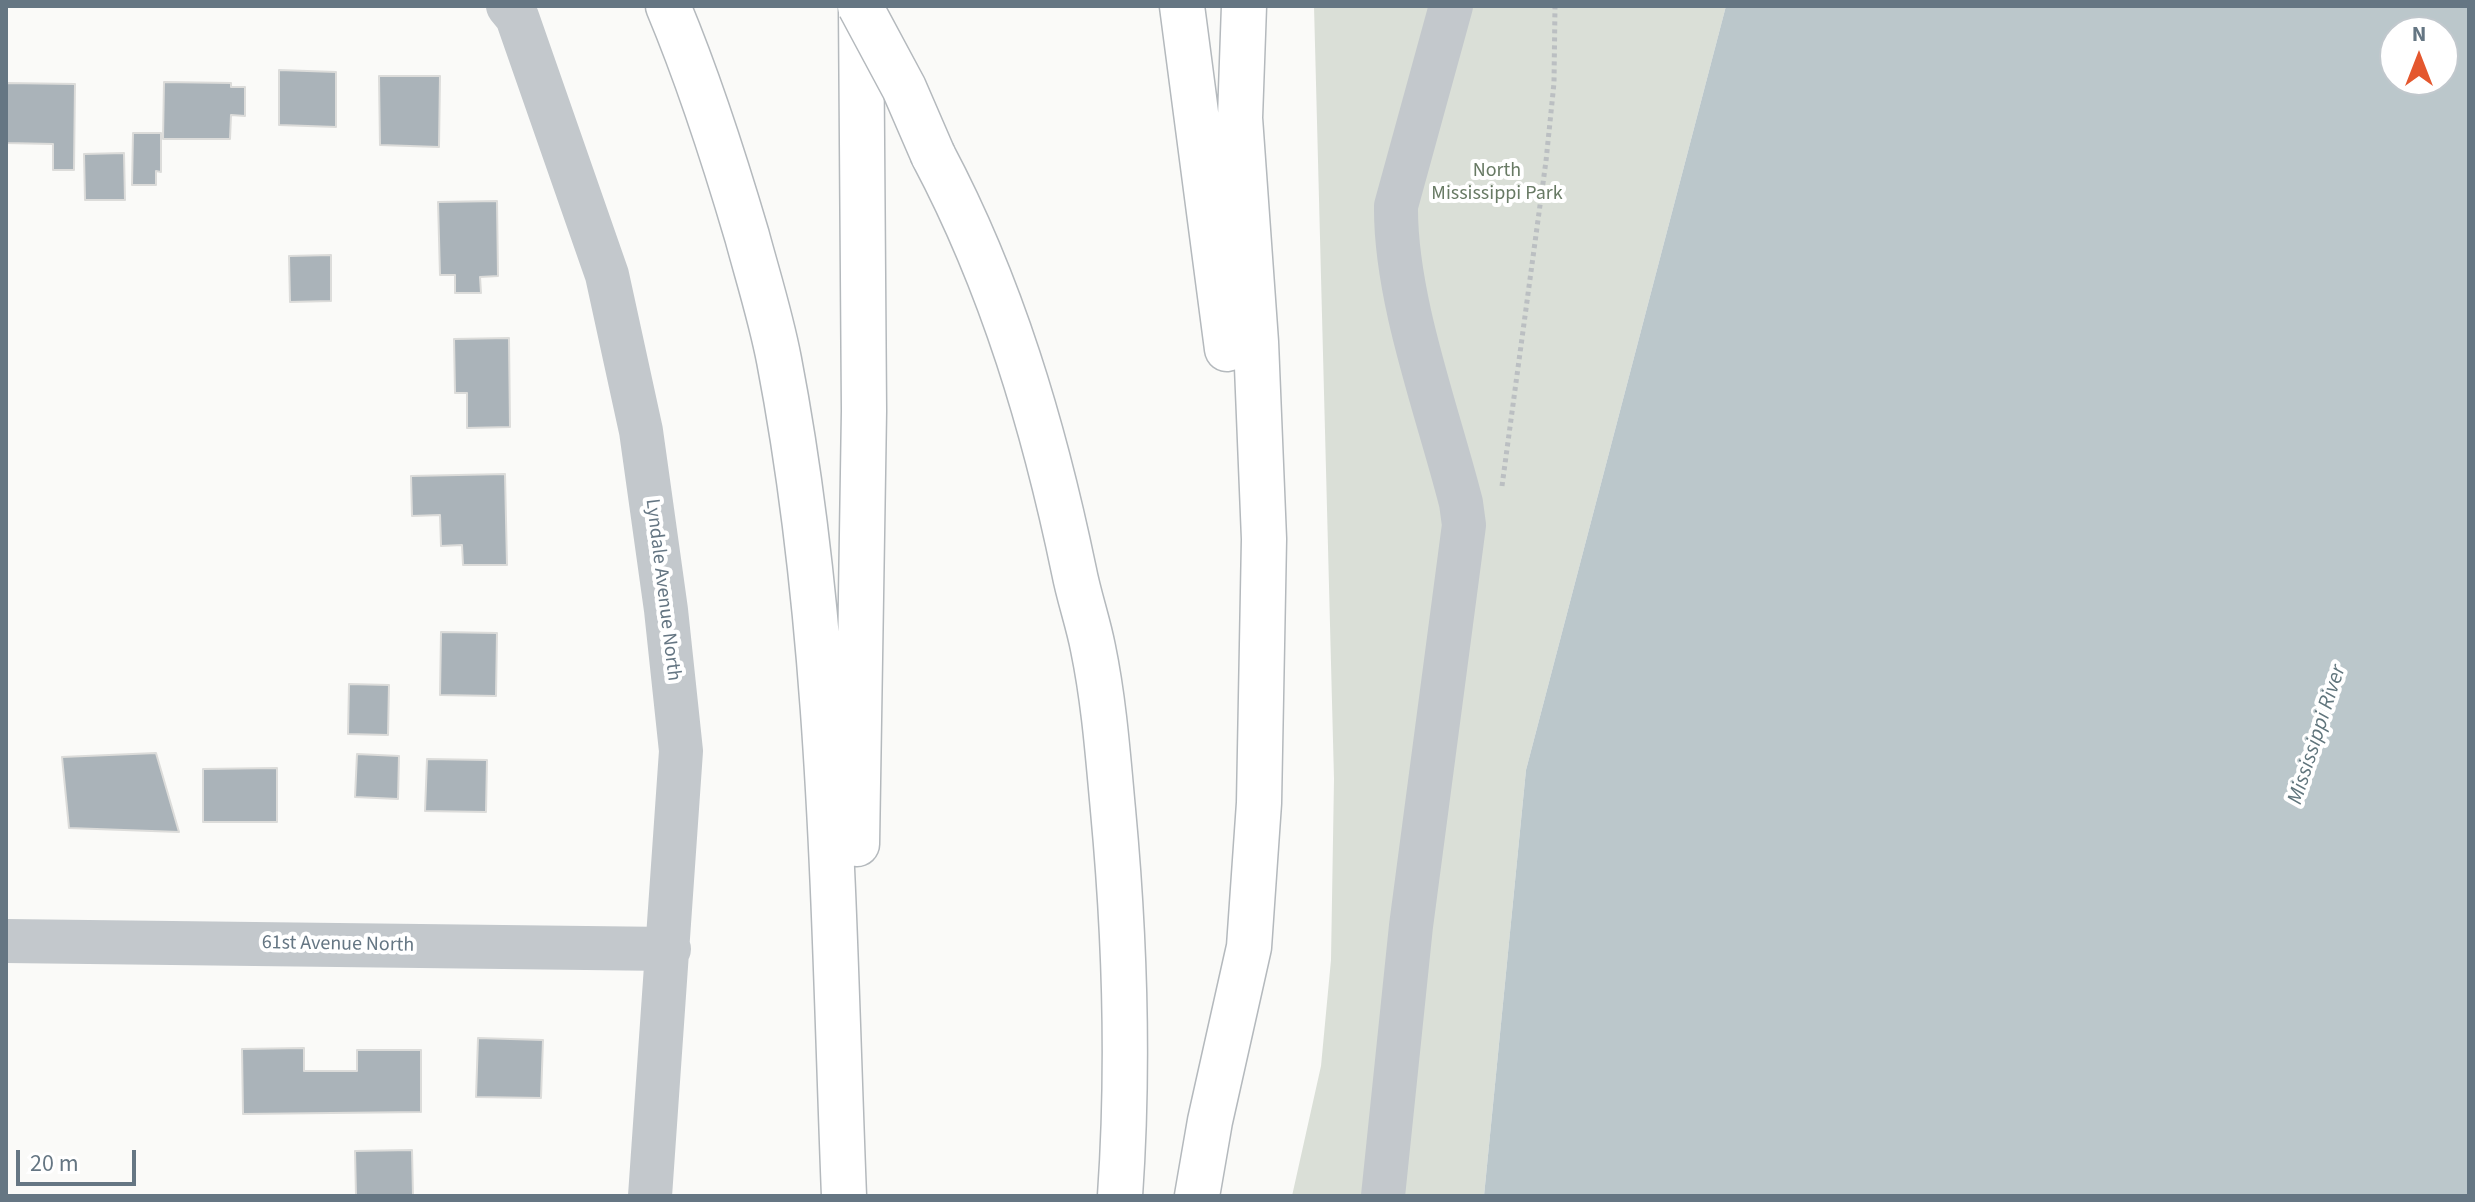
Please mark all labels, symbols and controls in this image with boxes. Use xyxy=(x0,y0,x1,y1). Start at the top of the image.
north arrow xyxy=(2379,16,2459,96)
text: N xyxy=(2412,18,2426,50)
park label: North Mississippi Park xyxy=(1431,160,1563,207)
street label: Lyndale Avenue North xyxy=(639,497,685,683)
water label: Mississippi River xyxy=(2283,662,2353,808)
street label: 61st Avenue North xyxy=(261,932,415,958)
scale bar xyxy=(20,1134,140,1184)
text: 20 m xyxy=(30,1146,79,1181)

